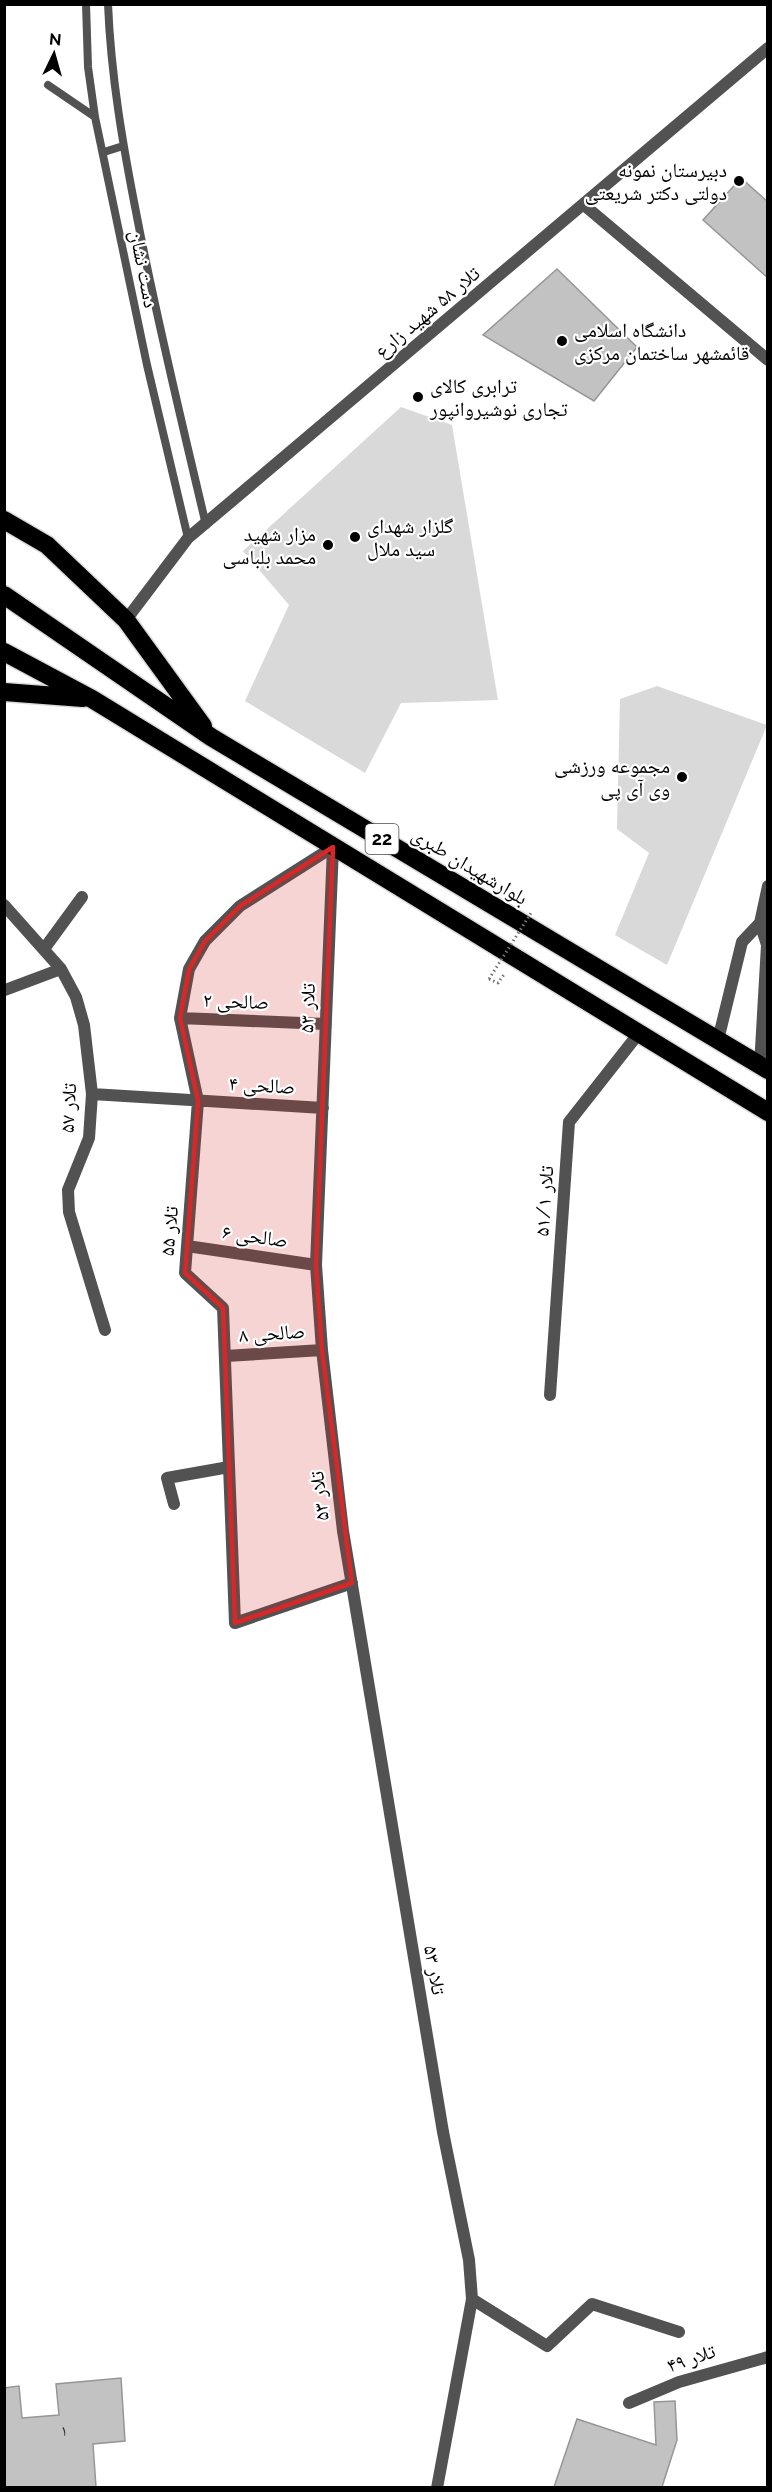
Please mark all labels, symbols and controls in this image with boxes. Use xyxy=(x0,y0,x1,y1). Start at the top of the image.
north arrow xyxy=(24,24,84,84)
text: N xyxy=(48,30,62,50)
place label: دبیرستان نمونه دولتی دکتر شریعتی xyxy=(585,158,727,205)
marker: دبیرستان نمونه دولتی دکتر شریعتی xyxy=(732,174,746,188)
street label: دست نشان xyxy=(125,228,163,310)
street label: تلار ۵۸ شهید زارع xyxy=(370,261,485,364)
place label: دانشگاه اسلامی قائمشهر ساختمان مرکزی xyxy=(574,318,750,365)
marker: دانشگاه اسلامی قائمشهر ساختمان مرکزی xyxy=(555,334,569,348)
place label: ترابری کالای تجاری نوشیروانپور xyxy=(429,374,568,421)
marker: ترابری کالای تجاری نوشیروانپور xyxy=(411,390,425,404)
place label: گلزار شهدای سید ملال xyxy=(367,514,453,561)
place label: مزار شهید محمد بلباسی xyxy=(223,522,316,569)
marker: گلزار شهدای سید ملال xyxy=(348,530,362,544)
marker: مزار شهید محمد بلباسی xyxy=(321,538,335,552)
place label: مجموعه ورزشی وی آی پی xyxy=(554,754,670,801)
marker: مجموعه ورزشی وی آی پی xyxy=(675,770,689,784)
street label: بلوارشهیدان طبری xyxy=(408,822,532,910)
road number: 22 xyxy=(366,824,398,854)
street label: تلار ۵۳ xyxy=(294,983,320,1033)
street label: صالحی ۲ xyxy=(203,988,269,1014)
street label: صالحی ۴ xyxy=(228,1071,296,1099)
street label: تلار ۵۷ xyxy=(55,1082,81,1134)
street label: تلار ۵۱/۱ xyxy=(530,1165,558,1237)
street label: تلار ۵۵ xyxy=(155,1205,183,1257)
street label: صالحی ۶ xyxy=(221,1220,289,1252)
street label: صالحی ۸ xyxy=(238,1319,306,1347)
street label: تلار ۵۳ xyxy=(304,1470,334,1522)
street label: تلار ۵۳ xyxy=(419,1943,451,1997)
street label: تلار ۴۹ xyxy=(664,2339,719,2377)
house number: ۱ xyxy=(60,2421,68,2440)

